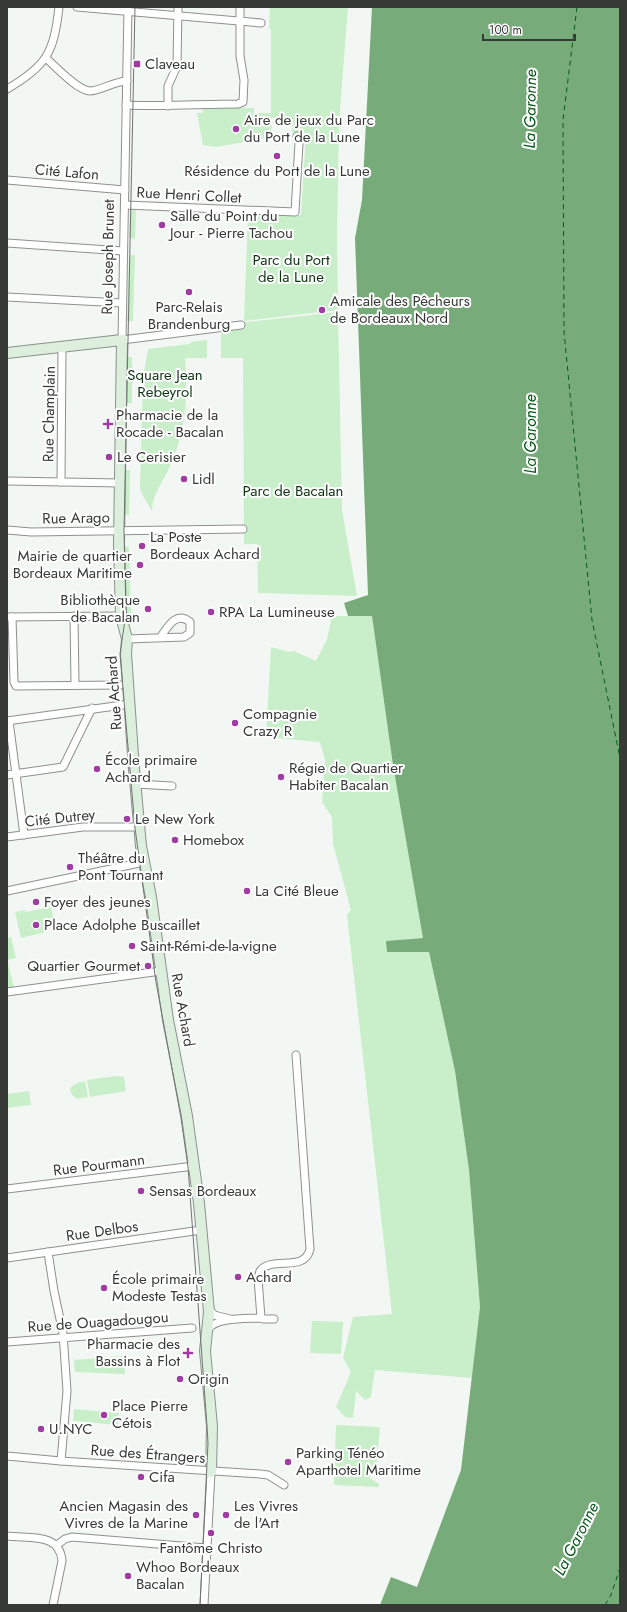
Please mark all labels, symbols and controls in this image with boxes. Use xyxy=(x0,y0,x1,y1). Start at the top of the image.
scale bar xyxy=(483,16,575,42)
text: 100 m xyxy=(489,21,522,39)
place label: Claveau xyxy=(145,53,195,75)
marker: Claveau xyxy=(132,59,142,69)
water label: La Garonne xyxy=(518,69,542,149)
place label: Aire de jeux du Parc du Port de la Lune xyxy=(244,109,374,148)
marker: Aire de jeux du Parc du Port de la Lune xyxy=(231,124,241,134)
marker: Résidence du Port de la Lune xyxy=(272,151,282,161)
street label: Cité Lafon xyxy=(34,158,100,186)
place label: Résidence du Port de la Lune xyxy=(184,160,370,182)
street label: Rue Henri Collet xyxy=(136,181,242,209)
street label: Rue Joseph Brunet xyxy=(96,199,120,315)
place label: Salle du Point du Jour - Pierre Tachou xyxy=(168,205,293,244)
marker: Salle du Point du Jour - Pierre Tachou xyxy=(157,220,167,230)
park label: Parc du Port de la Lune xyxy=(252,249,330,288)
marker: Parc-Relais Brandenburg xyxy=(184,287,194,297)
place label: Amicale des Pêcheurs de Bordeaux Nord xyxy=(330,290,470,329)
place label: Parc-Relais Brandenburg xyxy=(148,296,230,335)
marker: Amicale des Pêcheurs de Bordeaux Nord xyxy=(317,305,327,315)
park label: Square Jean Rebeyrol xyxy=(127,364,203,403)
street label: Rue Champlain xyxy=(37,366,61,462)
water label: La Garonne xyxy=(519,394,542,474)
place label: Pharmacie de la Rocade - Bacalan xyxy=(116,404,224,443)
marker: Pharmacie de la Rocade - Bacalan xyxy=(103,419,113,429)
place label: Le Cerisier xyxy=(117,446,187,468)
marker: Le Cerisier xyxy=(104,452,114,462)
place label: Lidl xyxy=(192,468,215,490)
marker: Lidl xyxy=(179,474,189,484)
park label: Parc de Bacalan xyxy=(243,480,343,502)
street label: Rue Arago xyxy=(42,506,110,530)
place label: La Poste Bordeaux Achard xyxy=(150,526,260,565)
marker: La Poste Bordeaux Achard xyxy=(137,541,147,551)
place label: Mairie de quartier Bordeaux Maritime xyxy=(13,545,133,584)
marker: Mairie de quartier Bordeaux Maritime xyxy=(135,560,145,570)
place label: Bibliothèque de Bacalan xyxy=(60,589,140,628)
place label: RPA La Lumineuse xyxy=(219,601,335,623)
marker: Bibliothèque de Bacalan xyxy=(143,604,153,614)
marker: RPA La Lumineuse xyxy=(206,607,216,617)
street label: Rue Achard xyxy=(100,655,128,731)
place label: Compagnie Crazy R xyxy=(243,703,317,742)
marker: Compagnie Crazy R xyxy=(230,718,240,728)
place label: École primaire Achard xyxy=(105,749,198,788)
place label: Régie de Quartier Habiter Bacalan xyxy=(289,757,404,796)
marker: École primaire Achard xyxy=(92,764,102,774)
marker: Régie de Quartier Habiter Bacalan xyxy=(276,772,286,782)
street label: Cité Dutrey xyxy=(24,803,97,833)
place label: Le New York xyxy=(135,808,215,830)
marker: Le New York xyxy=(122,814,132,824)
place label: Homebox xyxy=(183,829,245,851)
marker: Homebox xyxy=(170,835,180,845)
place label: Théâtre du Pont Tournant xyxy=(78,847,164,886)
marker: Théâtre du Pont Tournant xyxy=(65,862,75,872)
place label: La Cité Bleue xyxy=(255,880,339,902)
marker: La Cité Bleue xyxy=(242,886,252,896)
place label: Foyer des jeunes xyxy=(44,891,151,913)
marker: Foyer des jeunes xyxy=(31,897,41,907)
place label: Place Adolphe Buscaillet xyxy=(44,914,200,936)
marker: Place Adolphe Buscaillet xyxy=(31,920,41,930)
place label: Saint-Rémi-de-la-vigne xyxy=(140,935,277,957)
marker: Saint-Rémi-de-la-vigne xyxy=(127,941,137,951)
place label: Quartier Gourmet xyxy=(27,955,140,977)
marker: Quartier Gourmet xyxy=(143,961,153,971)
street label: Rue Achard xyxy=(166,971,200,1049)
street label: Rue Pourmann xyxy=(52,1148,146,1182)
place label: Sensas Bordeaux xyxy=(149,1180,257,1202)
marker: Sensas Bordeaux xyxy=(136,1186,146,1196)
street label: Rue Delbos xyxy=(64,1215,140,1247)
place label: Achard xyxy=(246,1266,292,1288)
place label: École primaire Modeste Testas xyxy=(112,1268,207,1307)
marker: Achard xyxy=(233,1272,243,1282)
marker: École primaire Modeste Testas xyxy=(99,1283,109,1293)
street label: Rue de Ouagadougou xyxy=(27,1306,169,1338)
place label: Pharmacie des Bassins à Flot xyxy=(87,1333,180,1372)
marker: Pharmacie des Bassins à Flot xyxy=(183,1348,193,1358)
place label: Origin xyxy=(188,1368,229,1390)
marker: Origin xyxy=(175,1374,185,1384)
place label: Place Pierre Cétois xyxy=(112,1395,188,1434)
marker: Place Pierre Cétois xyxy=(99,1410,109,1420)
place label: U.NYC xyxy=(49,1418,92,1440)
marker: U.NYC xyxy=(36,1424,46,1434)
street label: Rue des Étrangers xyxy=(90,1439,206,1469)
place label: Parking Ténéo Aparthotel Maritime xyxy=(296,1442,421,1481)
marker: Parking Ténéo Aparthotel Maritime xyxy=(283,1457,293,1467)
place label: Cifa xyxy=(149,1466,175,1488)
marker: Cifa xyxy=(136,1472,146,1482)
place label: Ancien Magasin des Vivres de la Marine xyxy=(59,1495,188,1534)
place label: Les Vivres de l'Art xyxy=(234,1495,298,1534)
water label: La Garonne xyxy=(548,1498,604,1580)
marker: Ancien Magasin des Vivres de la Marine xyxy=(191,1510,201,1520)
marker: Les Vivres de l'Art xyxy=(221,1510,231,1520)
marker: Fantôme Christo xyxy=(206,1528,216,1538)
place label: Fantôme Christo xyxy=(160,1537,262,1559)
place label: Whoo Bordeaux Bacalan xyxy=(136,1556,240,1595)
marker: Whoo Bordeaux Bacalan xyxy=(123,1571,133,1581)

